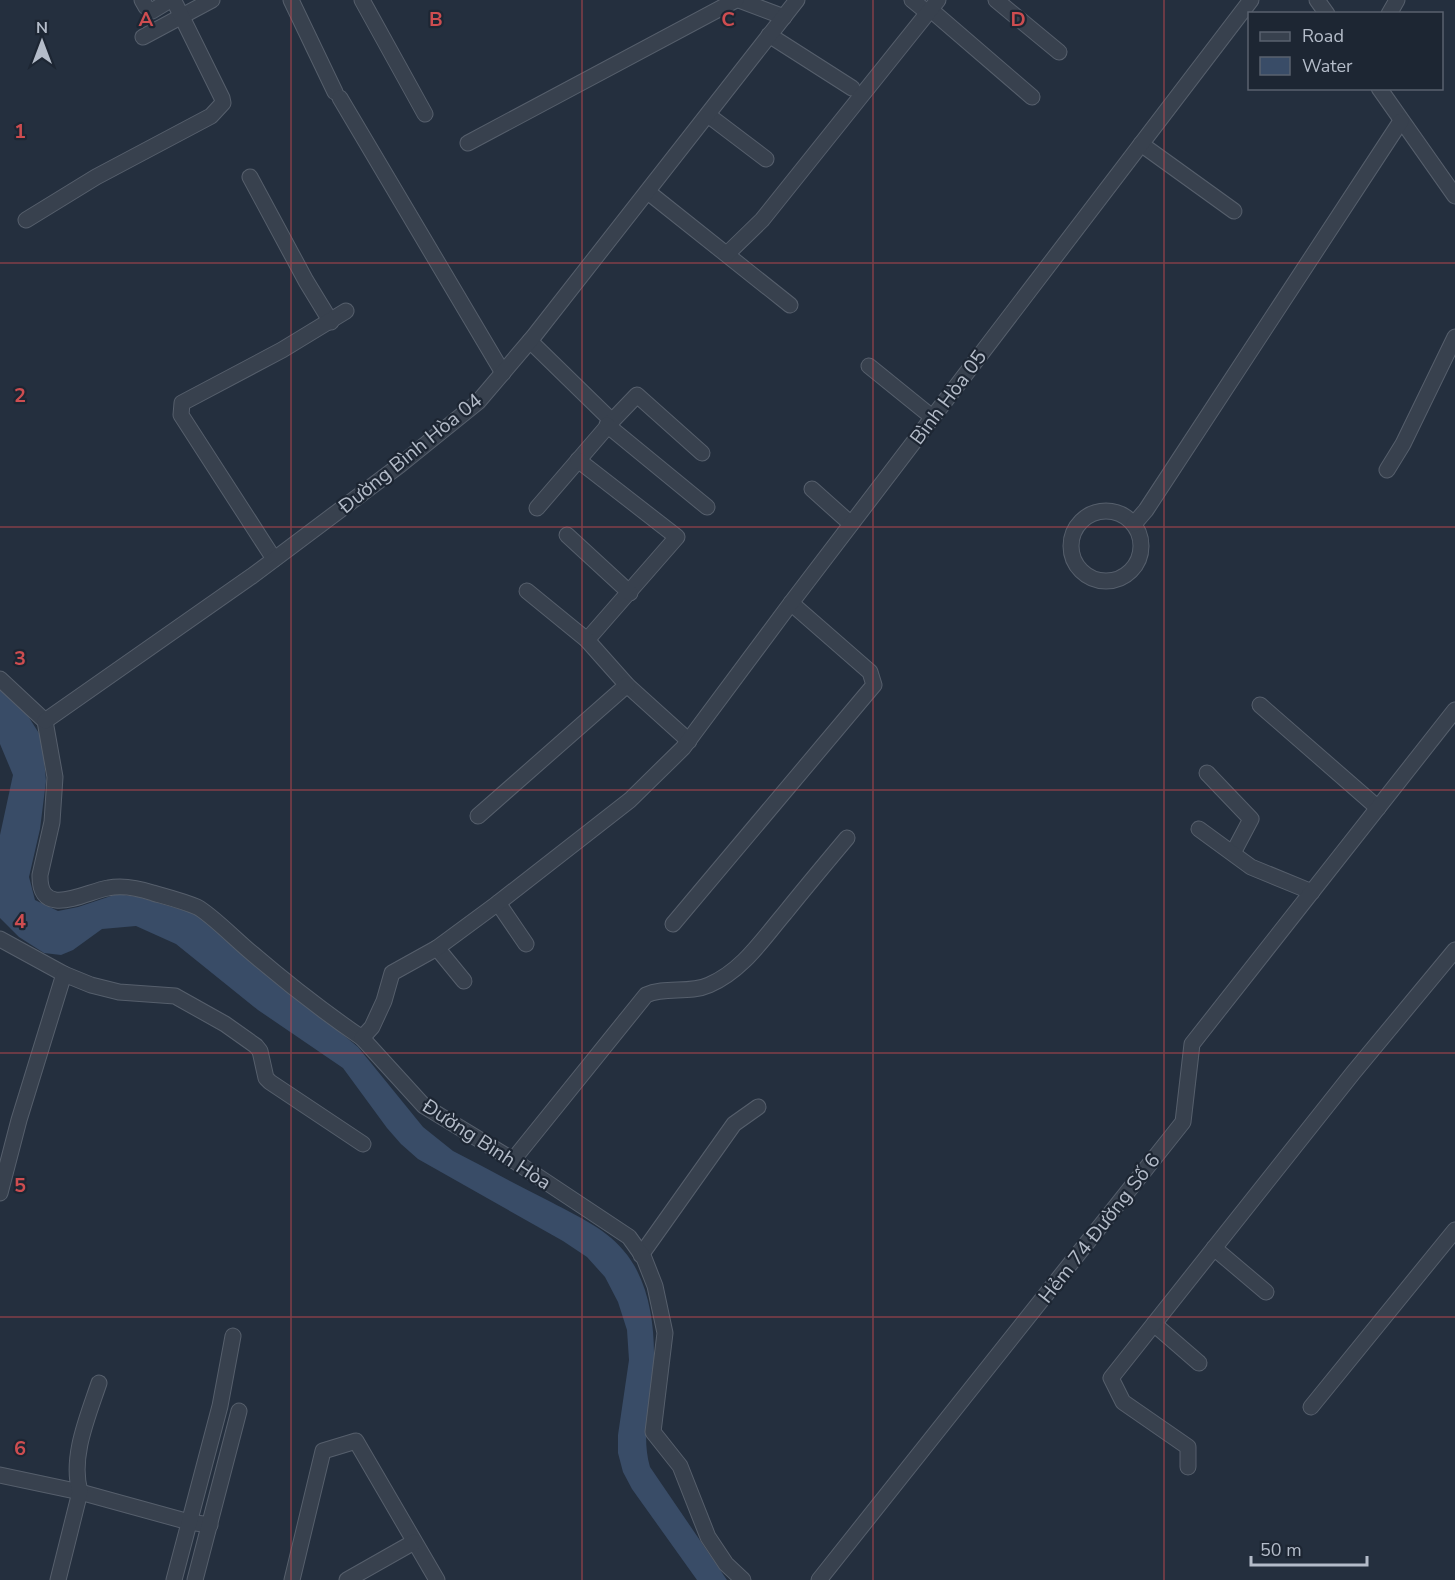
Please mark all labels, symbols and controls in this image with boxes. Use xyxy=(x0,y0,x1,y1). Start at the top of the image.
text: A xyxy=(139,6,154,33)
text: B xyxy=(429,6,443,33)
text: C xyxy=(721,6,735,33)
text: D xyxy=(1010,6,1026,33)
north arrow xyxy=(12,12,72,72)
legend xyxy=(1248,12,1443,90)
text: N xyxy=(36,17,48,39)
text: Road xyxy=(1302,24,1344,48)
text: Water xyxy=(1302,54,1353,78)
text: 1 xyxy=(14,118,26,145)
street label: Bình Hòa 05 xyxy=(904,344,993,450)
text: 2 xyxy=(14,382,26,409)
street label: Đường Bình Hòa 04 xyxy=(332,387,488,520)
text: 3 xyxy=(14,645,26,672)
text: 4 xyxy=(14,908,26,935)
street label: Đường Bình Hòa xyxy=(416,1092,556,1196)
street label: Hẻm 74 Đường Số 6 xyxy=(1032,1148,1166,1309)
text: 5 xyxy=(14,1172,26,1199)
text: 6 xyxy=(14,1435,26,1462)
scale bar xyxy=(1251,1529,1366,1567)
text: 50 m xyxy=(1260,1538,1302,1562)

